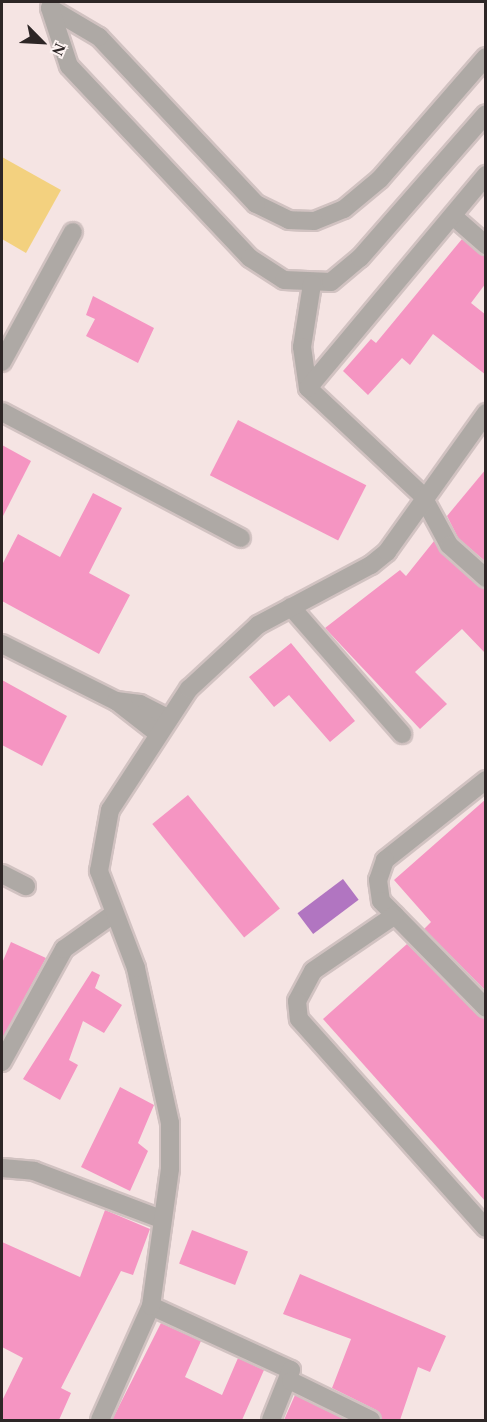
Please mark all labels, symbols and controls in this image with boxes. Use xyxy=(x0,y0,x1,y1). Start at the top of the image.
north arrow xyxy=(12,12,72,72)
text: N xyxy=(49,41,69,58)

